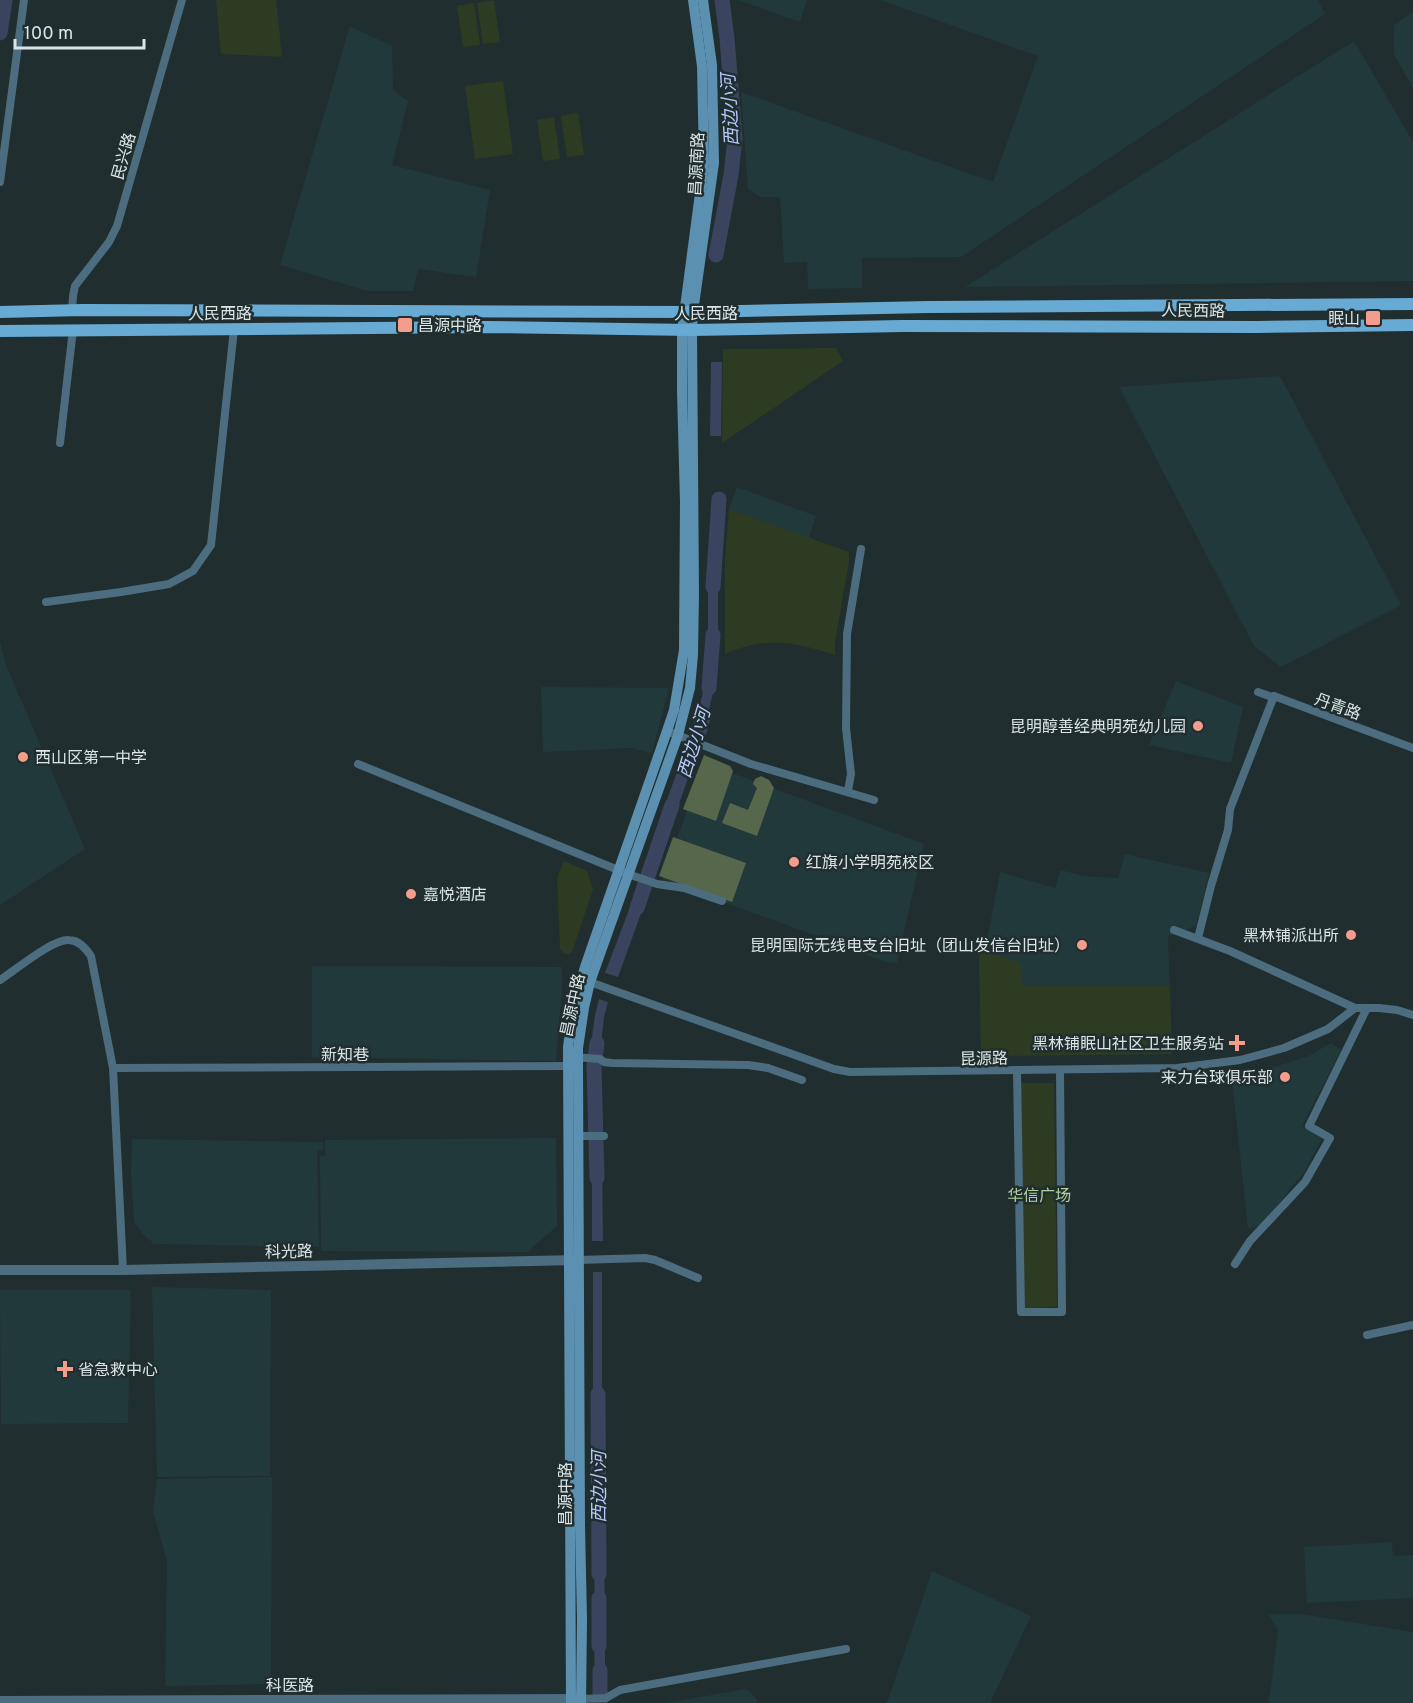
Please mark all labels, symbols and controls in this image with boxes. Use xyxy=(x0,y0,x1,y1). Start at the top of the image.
scale bar xyxy=(15,12,144,50)
text: 100 m xyxy=(24,23,73,46)
water label: 西边小河 xyxy=(718,70,745,146)
street label: 民兴路 xyxy=(109,131,141,182)
street label: 昌源南路 xyxy=(686,132,710,197)
street label: 人民西路 xyxy=(1161,301,1225,323)
street label: 人民西路 xyxy=(188,305,252,325)
street label: 人民西路 xyxy=(674,305,738,325)
marker: 眠山 xyxy=(1364,309,1382,327)
place label: 眠山 xyxy=(1328,310,1360,330)
marker: 昌源中路 xyxy=(396,316,414,334)
place label: 昌源中路 xyxy=(418,317,482,337)
street label: 丹青路 xyxy=(1311,690,1363,725)
water label: 西边小河 xyxy=(674,703,718,781)
place label: 昆明醇善经典明苑幼儿园 xyxy=(1010,718,1186,738)
marker: 昆明醇善经典明苑幼儿园 xyxy=(1191,719,1205,733)
place label: 西山区第一中学 xyxy=(35,749,147,769)
marker: 西山区第一中学 xyxy=(16,750,30,764)
place label: 红旗小学明苑校区 xyxy=(806,854,934,874)
marker: 红旗小学明苑校区 xyxy=(787,855,801,869)
place label: 嘉悦酒店 xyxy=(423,886,487,906)
marker: 嘉悦酒店 xyxy=(404,887,418,901)
place label: 黑林铺派出所 xyxy=(1243,927,1339,947)
marker: 黑林铺派出所 xyxy=(1344,928,1358,942)
place label: 昆明国际无线电支台旧址（团山发信台旧址） xyxy=(750,937,1070,957)
marker: 昆明国际无线电支台旧址（团山发信台旧址） xyxy=(1075,938,1089,952)
street label: 昌源中路 xyxy=(558,972,590,1039)
marker: 黑林铺眠山社区卫生服务站 xyxy=(1228,1034,1246,1052)
place label: 黑林铺眠山社区卫生服务站 xyxy=(1032,1035,1224,1055)
street label: 新知巷 xyxy=(321,1046,369,1066)
street label: 昆源路 xyxy=(960,1050,1008,1070)
place label: 来力台球俱乐部 xyxy=(1161,1069,1273,1089)
marker: 来力台球俱乐部 xyxy=(1278,1070,1292,1084)
park label: 华信广场 xyxy=(1007,1187,1071,1207)
street label: 科光路 xyxy=(265,1243,313,1263)
marker: 省急救中心 xyxy=(56,1360,74,1378)
place label: 省急救中心 xyxy=(78,1361,158,1381)
water label: 西边小河 xyxy=(589,1448,612,1523)
street label: 昌源中路 xyxy=(557,1462,577,1526)
street label: 科医路 xyxy=(266,1677,314,1697)

